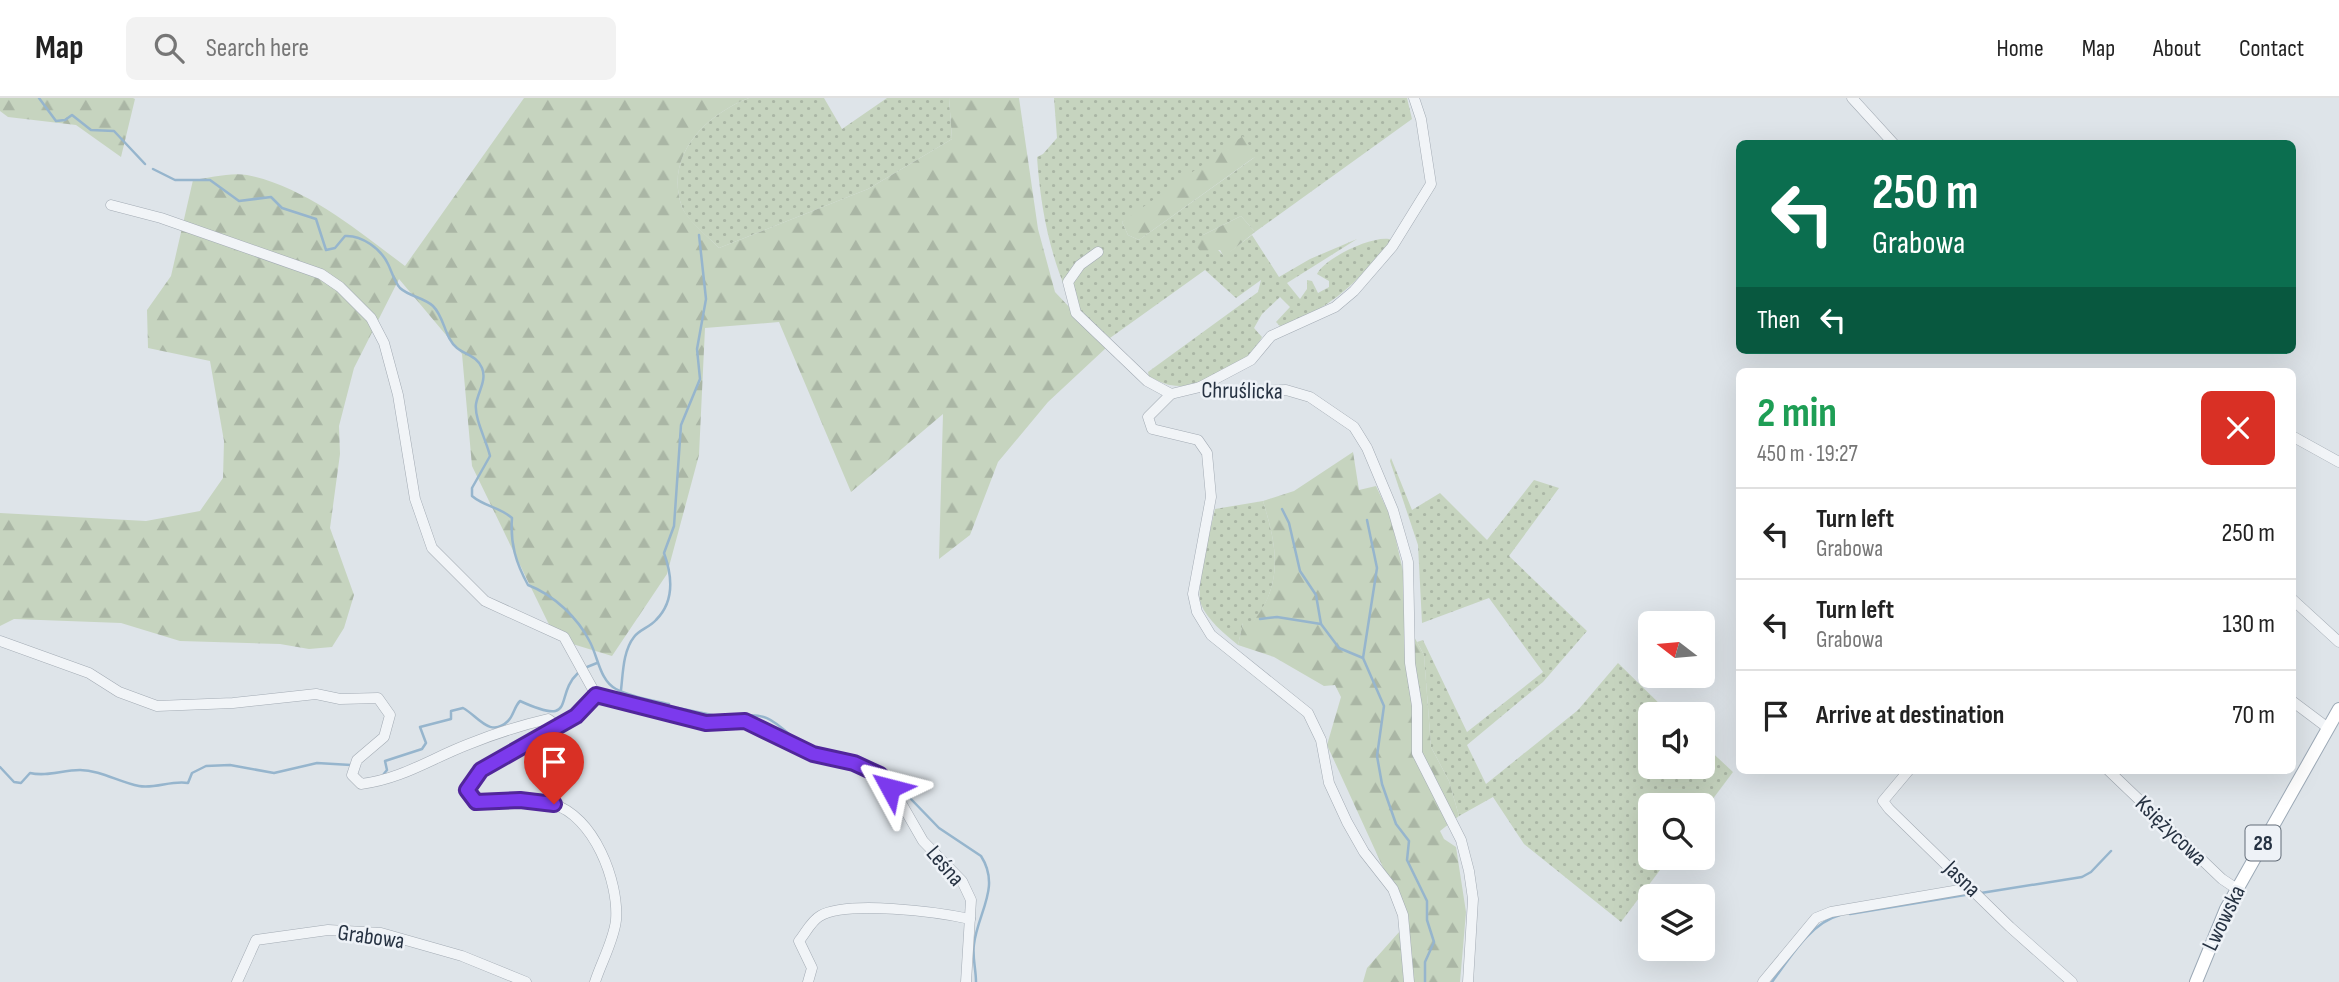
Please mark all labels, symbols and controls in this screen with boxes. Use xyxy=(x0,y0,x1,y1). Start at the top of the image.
search box xyxy=(126,17,616,80)
text: Map xyxy=(35,28,84,68)
icon: search xyxy=(150,29,188,67)
text: Search here xyxy=(206,33,309,64)
text: Home xyxy=(1996,34,2044,63)
text: Map xyxy=(2082,34,2115,63)
text: About xyxy=(2153,34,2201,63)
text: Contact xyxy=(2239,34,2304,63)
text: 250 m xyxy=(1872,164,1978,223)
icon: left xyxy=(1757,168,1848,259)
text: Grabowa xyxy=(1872,224,1965,263)
icon: left xyxy=(1814,301,1852,339)
text: Then xyxy=(1757,305,1800,336)
street label: Chruślicka xyxy=(1201,376,1283,406)
text: 2 min xyxy=(1757,388,1837,439)
button: close xyxy=(2201,391,2275,465)
text: 450 m · 19:27 xyxy=(1757,440,1858,468)
text: Turn left xyxy=(1816,504,1894,535)
icon: left xyxy=(1757,515,1795,553)
text: 250 m xyxy=(2221,518,2275,549)
text: Grabowa xyxy=(1816,535,1883,563)
text: Turn left xyxy=(1816,595,1894,626)
icon: left xyxy=(1757,606,1795,644)
text: 130 m xyxy=(2223,609,2275,640)
north arrow xyxy=(1638,611,1715,688)
map controls xyxy=(1638,611,1715,961)
text: Grabowa xyxy=(1816,626,1883,654)
icon: arrive xyxy=(1757,697,1795,735)
text: Arrive at destination xyxy=(1816,700,2004,731)
text: 70 m xyxy=(2232,700,2275,731)
button: sound xyxy=(1638,702,1715,779)
pin xyxy=(524,732,584,804)
icon: arrive xyxy=(535,743,573,781)
position arrow xyxy=(853,751,927,825)
street label: Księżycowa xyxy=(2129,790,2213,872)
button: search xyxy=(1638,793,1715,870)
road number: 28 xyxy=(2246,826,2280,860)
street label: Leśna xyxy=(920,840,970,892)
street label: Jasna xyxy=(1937,854,1986,903)
street label: Lwowska xyxy=(2196,881,2252,955)
button: layers xyxy=(1638,884,1715,961)
street label: Grabowa xyxy=(336,918,406,956)

